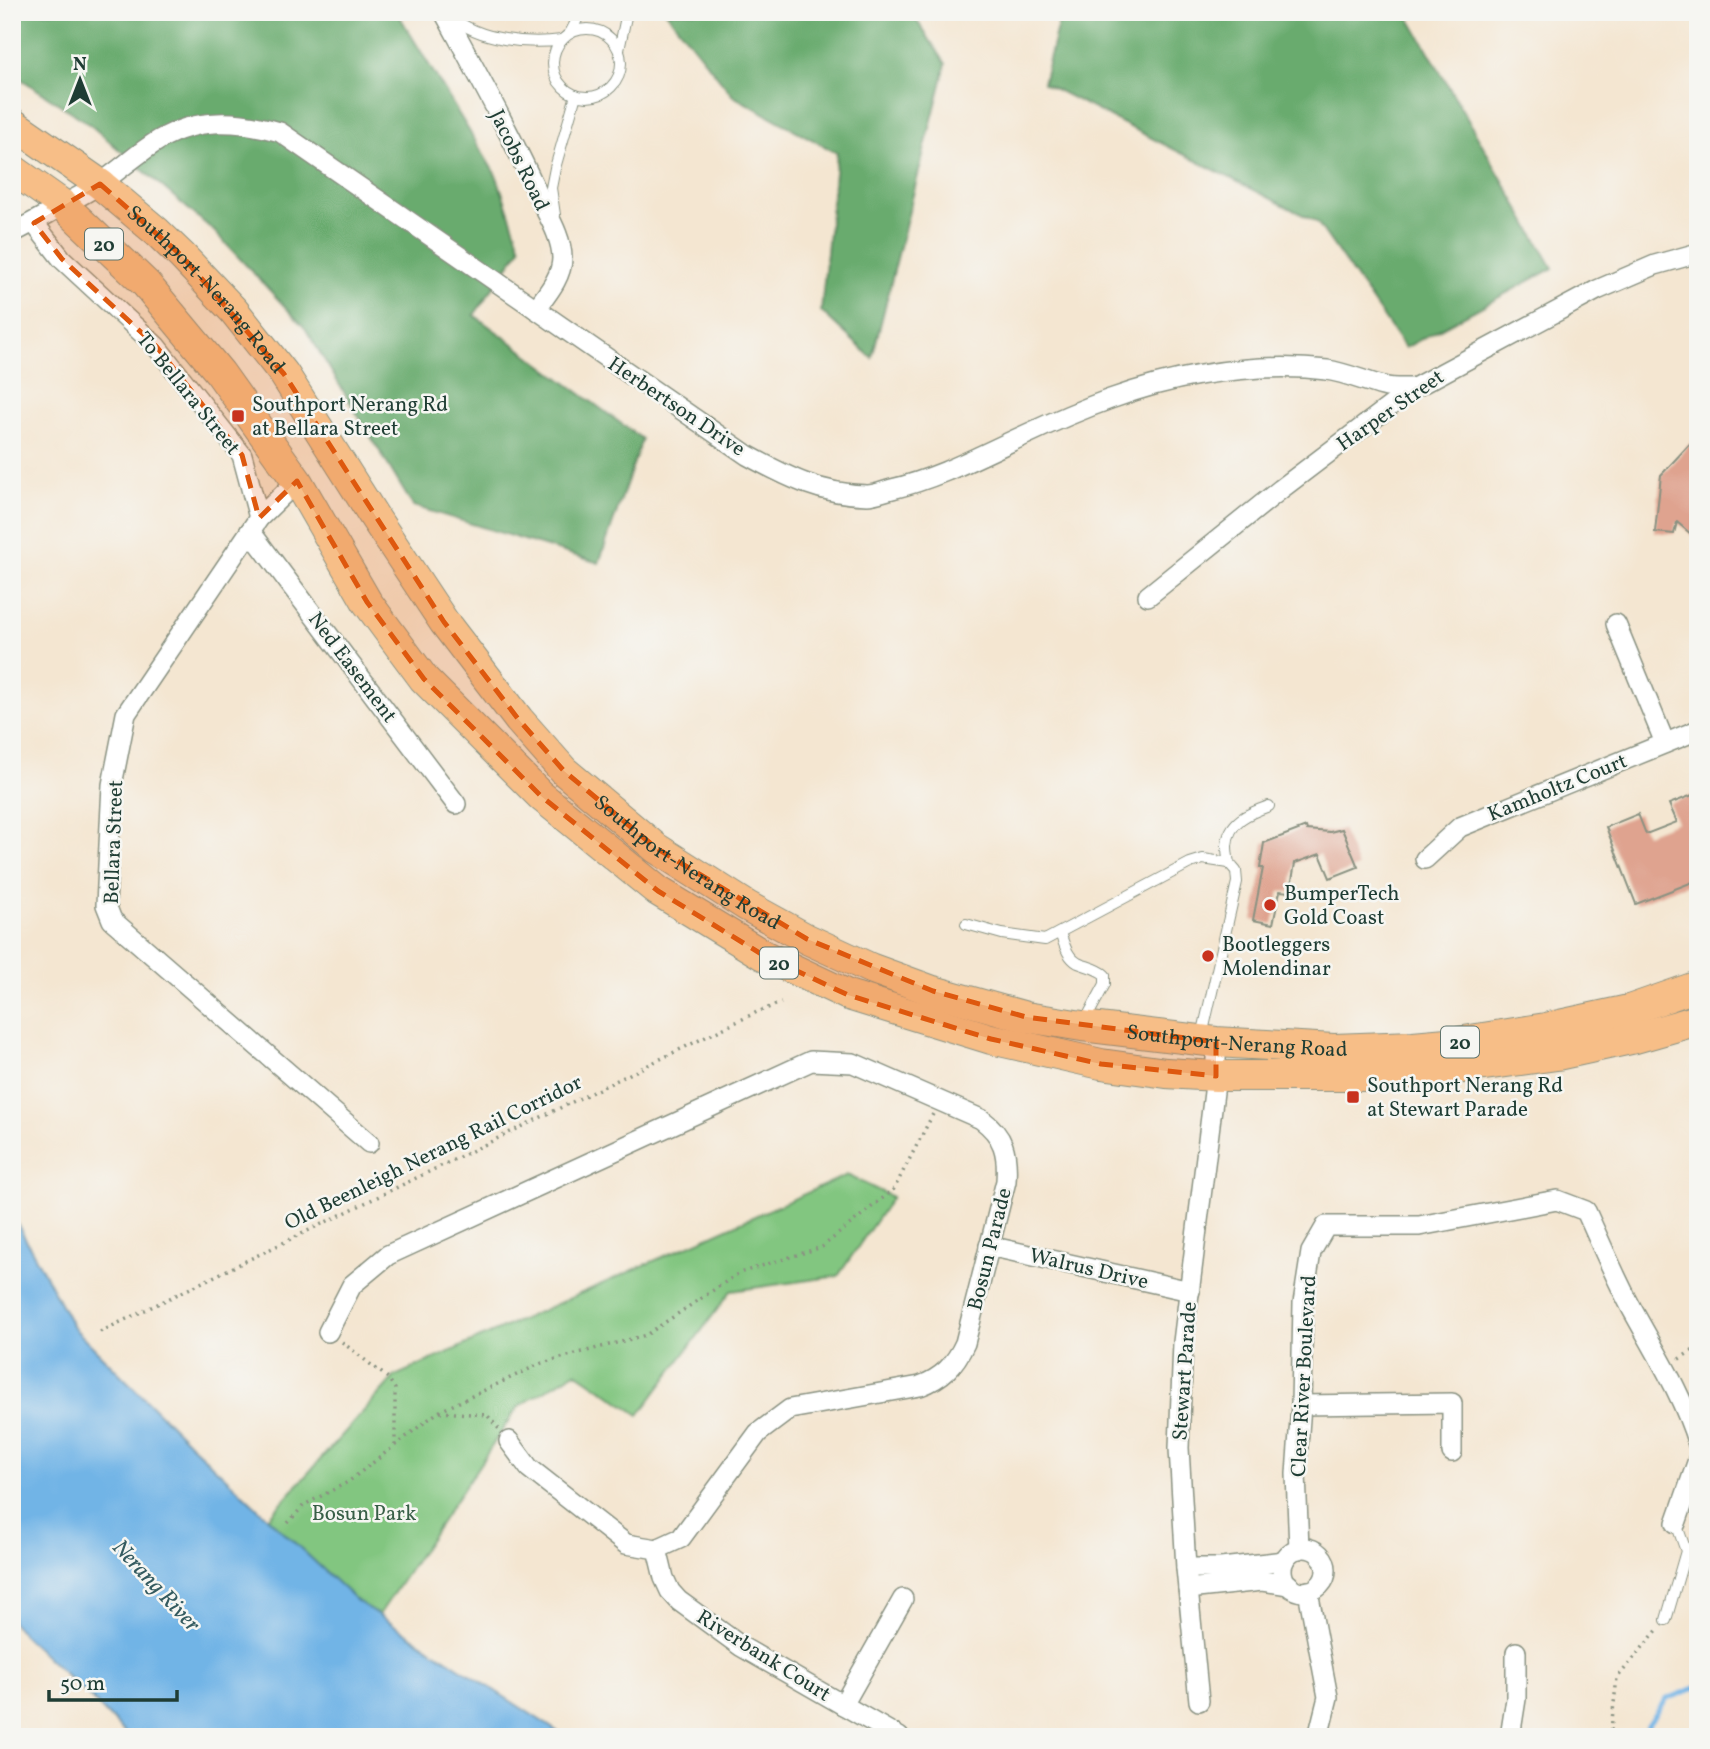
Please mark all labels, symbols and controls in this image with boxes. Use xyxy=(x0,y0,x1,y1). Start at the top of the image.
north arrow xyxy=(46,46,116,116)
text: N xyxy=(73,52,87,78)
street label: Jacobs Road xyxy=(482,105,556,216)
street label: Southport-Nerang Road xyxy=(120,199,291,380)
road number: 20 xyxy=(85,228,123,260)
street label: To Bellara Street xyxy=(129,326,247,462)
street label: Herbertson Drive xyxy=(602,350,751,464)
street label: Harper Street xyxy=(1331,363,1450,459)
place label: Southport Nerang Rd at Bellara Street xyxy=(252,391,448,444)
marker: Southport Nerang Rd at Bellara Street xyxy=(230,408,246,424)
street label: Ned Easement xyxy=(300,606,403,729)
street label: Kamholtz Court xyxy=(1484,747,1632,830)
street label: Bellara Street xyxy=(98,779,131,905)
street label: Southport-Nerang Road xyxy=(587,789,786,938)
place label: BumperTech Gold Coast xyxy=(1284,880,1399,933)
marker: BumperTech Gold Coast xyxy=(1262,897,1278,913)
place label: Bootleggers Molendinar xyxy=(1222,931,1331,984)
road number: 20 xyxy=(760,948,798,979)
marker: Bootleggers Molendinar xyxy=(1200,948,1216,964)
street label: Southport-Nerang Road xyxy=(1125,1018,1348,1065)
road number: 20 xyxy=(1441,1026,1479,1058)
street label: Old Beenleigh Nerang Rail Corridor xyxy=(280,1068,587,1238)
place label: Southport Nerang Rd at Stewart Parade xyxy=(1367,1072,1563,1125)
marker: Southport Nerang Rd at Stewart Parade xyxy=(1345,1089,1361,1105)
street label: Bosun Parade xyxy=(961,1185,1020,1314)
street label: Walrus Drive xyxy=(1026,1242,1151,1297)
street label: Clear River Boulevard xyxy=(1285,1274,1324,1478)
street label: Stewart Parade xyxy=(1166,1301,1205,1442)
park label: Bosun Park xyxy=(312,1500,417,1529)
water label: Nerang River xyxy=(104,1533,207,1640)
street label: Riverbank Court xyxy=(690,1603,836,1709)
scale bar xyxy=(49,1658,177,1702)
text: 50 m xyxy=(60,1670,105,1699)

